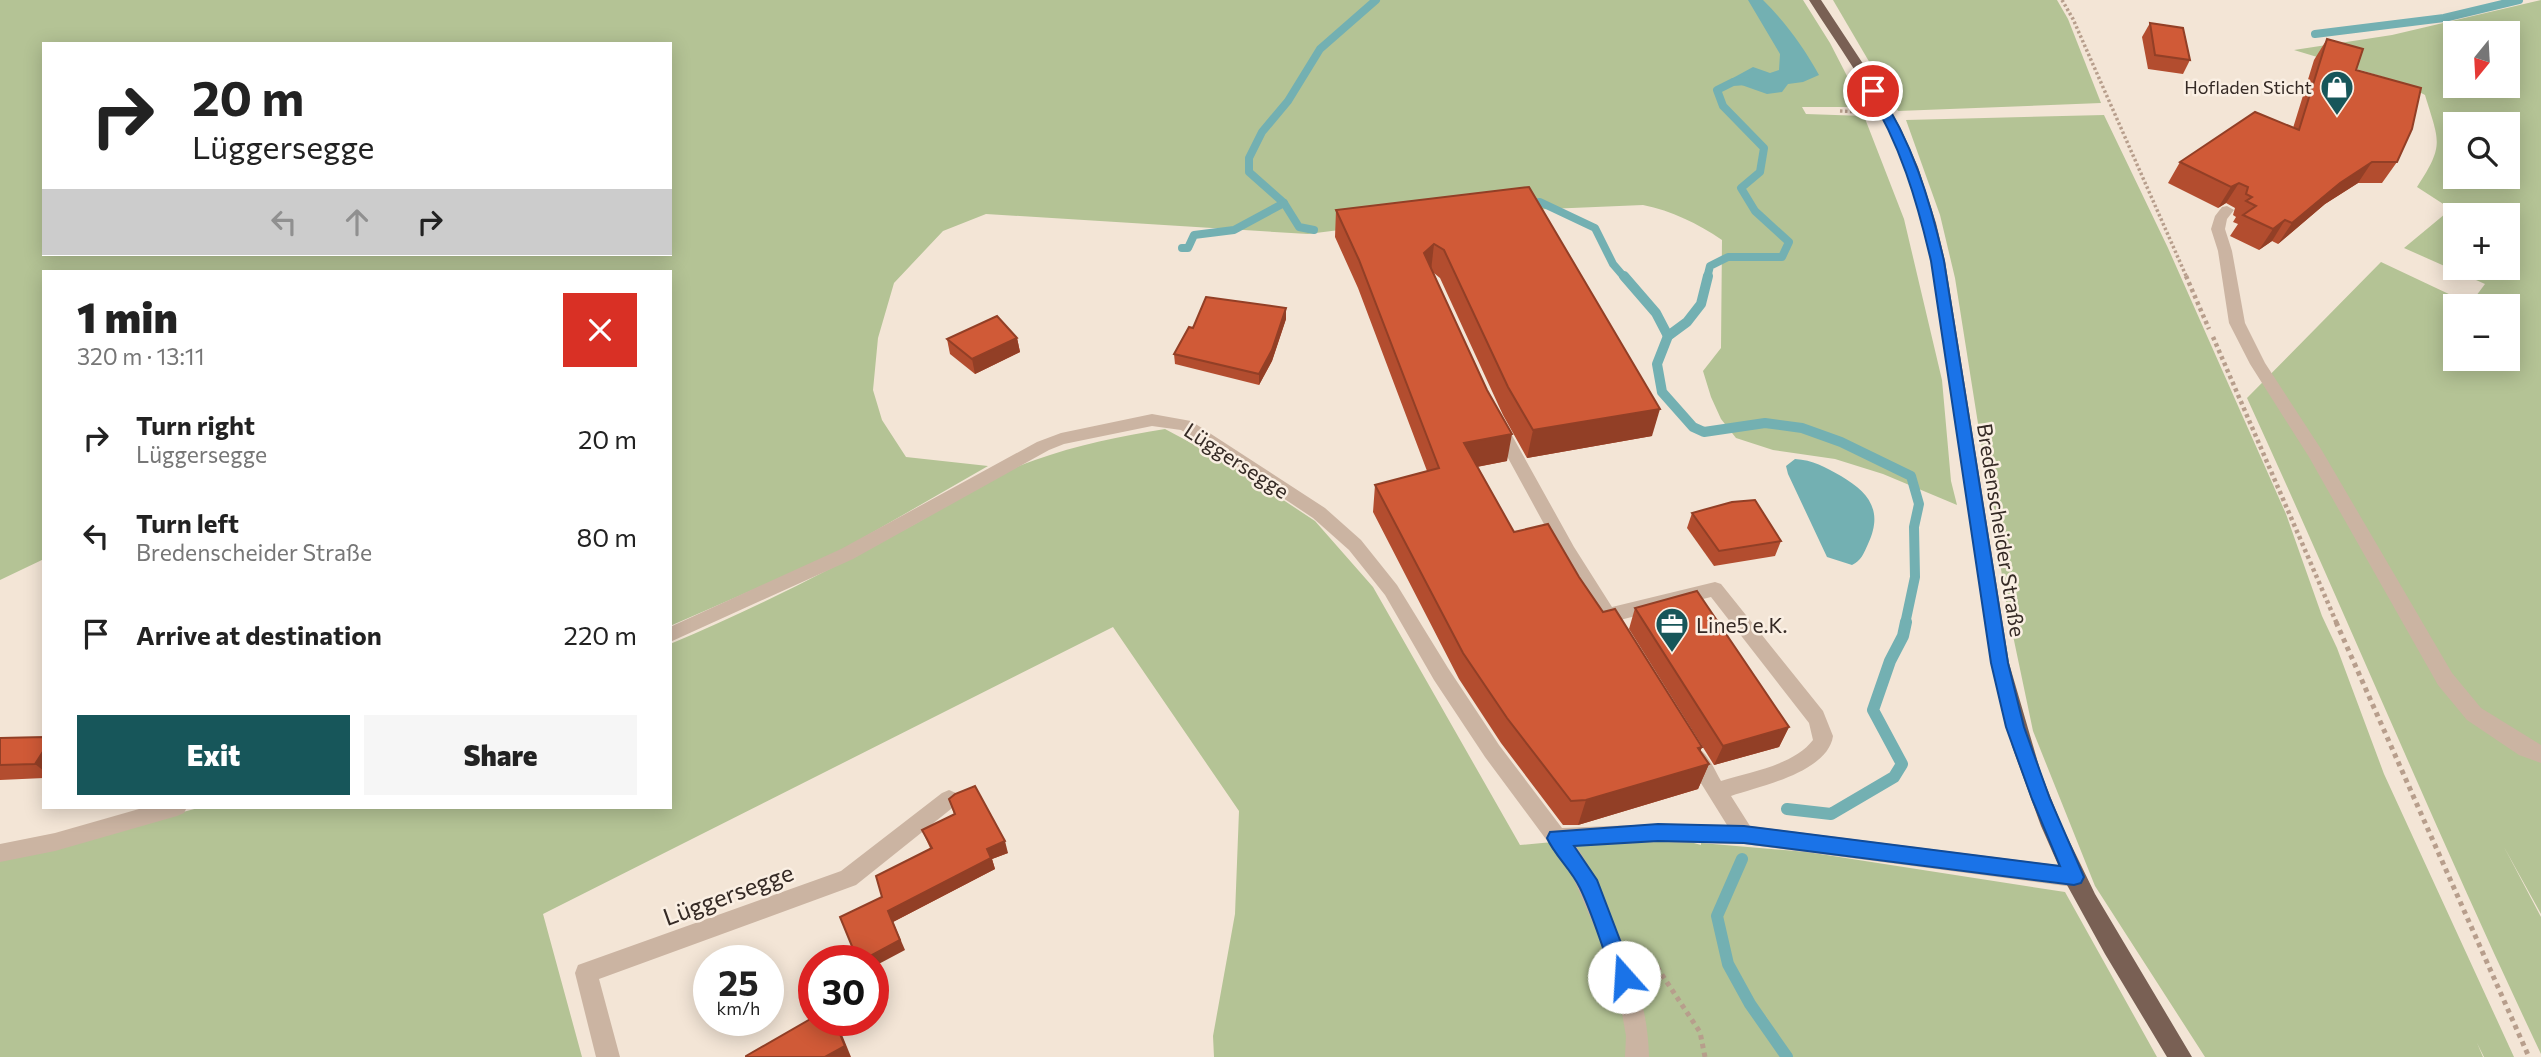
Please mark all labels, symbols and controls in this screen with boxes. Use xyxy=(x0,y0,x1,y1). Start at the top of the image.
north arrow xyxy=(2443,21,2520,98)
map controls xyxy=(2443,21,2520,371)
pin xyxy=(1843,61,1903,121)
text: 20 m xyxy=(192,66,304,126)
shop icon: Hofladen Sticht xyxy=(2318,68,2356,117)
icon: right xyxy=(77,70,168,161)
icon: arrive xyxy=(1854,72,1892,110)
place label: Hofladen Sticht xyxy=(2184,76,2312,98)
button: search xyxy=(2443,112,2520,189)
text: Lüggersegge xyxy=(192,126,374,166)
icon: left xyxy=(265,203,303,241)
icon: ahead xyxy=(338,203,376,241)
icon: right xyxy=(411,203,449,241)
button: + xyxy=(2443,203,2520,280)
text: 1 min xyxy=(77,290,178,342)
button: close xyxy=(563,293,637,367)
button: − xyxy=(2443,294,2520,371)
text: 320 m · 13:11 xyxy=(77,342,205,370)
text: Turn right xyxy=(136,409,255,440)
street label: Lüggersegge xyxy=(1180,417,1294,503)
icon: right xyxy=(77,419,115,457)
street label: Bredenscheider Straße xyxy=(1973,422,2031,638)
text: 20 m xyxy=(578,423,637,454)
text: Lüggersegge xyxy=(136,440,267,468)
text: Turn left xyxy=(136,507,239,538)
icon: left xyxy=(77,517,115,555)
text: 80 m xyxy=(577,521,637,552)
text: Bredenscheider Straße xyxy=(136,538,372,566)
office icon: Line5 e.K. xyxy=(1653,605,1691,654)
place label: Line5 e.K. xyxy=(1696,612,1788,637)
icon: arrive xyxy=(77,615,115,653)
text: Arrive at destination xyxy=(136,619,382,650)
text: 220 m xyxy=(564,619,637,650)
button: Exit xyxy=(77,715,350,795)
button: Share xyxy=(364,715,637,795)
street label: Lüggersegge xyxy=(659,857,797,931)
position arrow xyxy=(1587,940,1661,1014)
speed limit sign: 30 xyxy=(798,945,889,1036)
text: 25 xyxy=(718,960,759,1003)
text: km/h xyxy=(717,997,760,1019)

